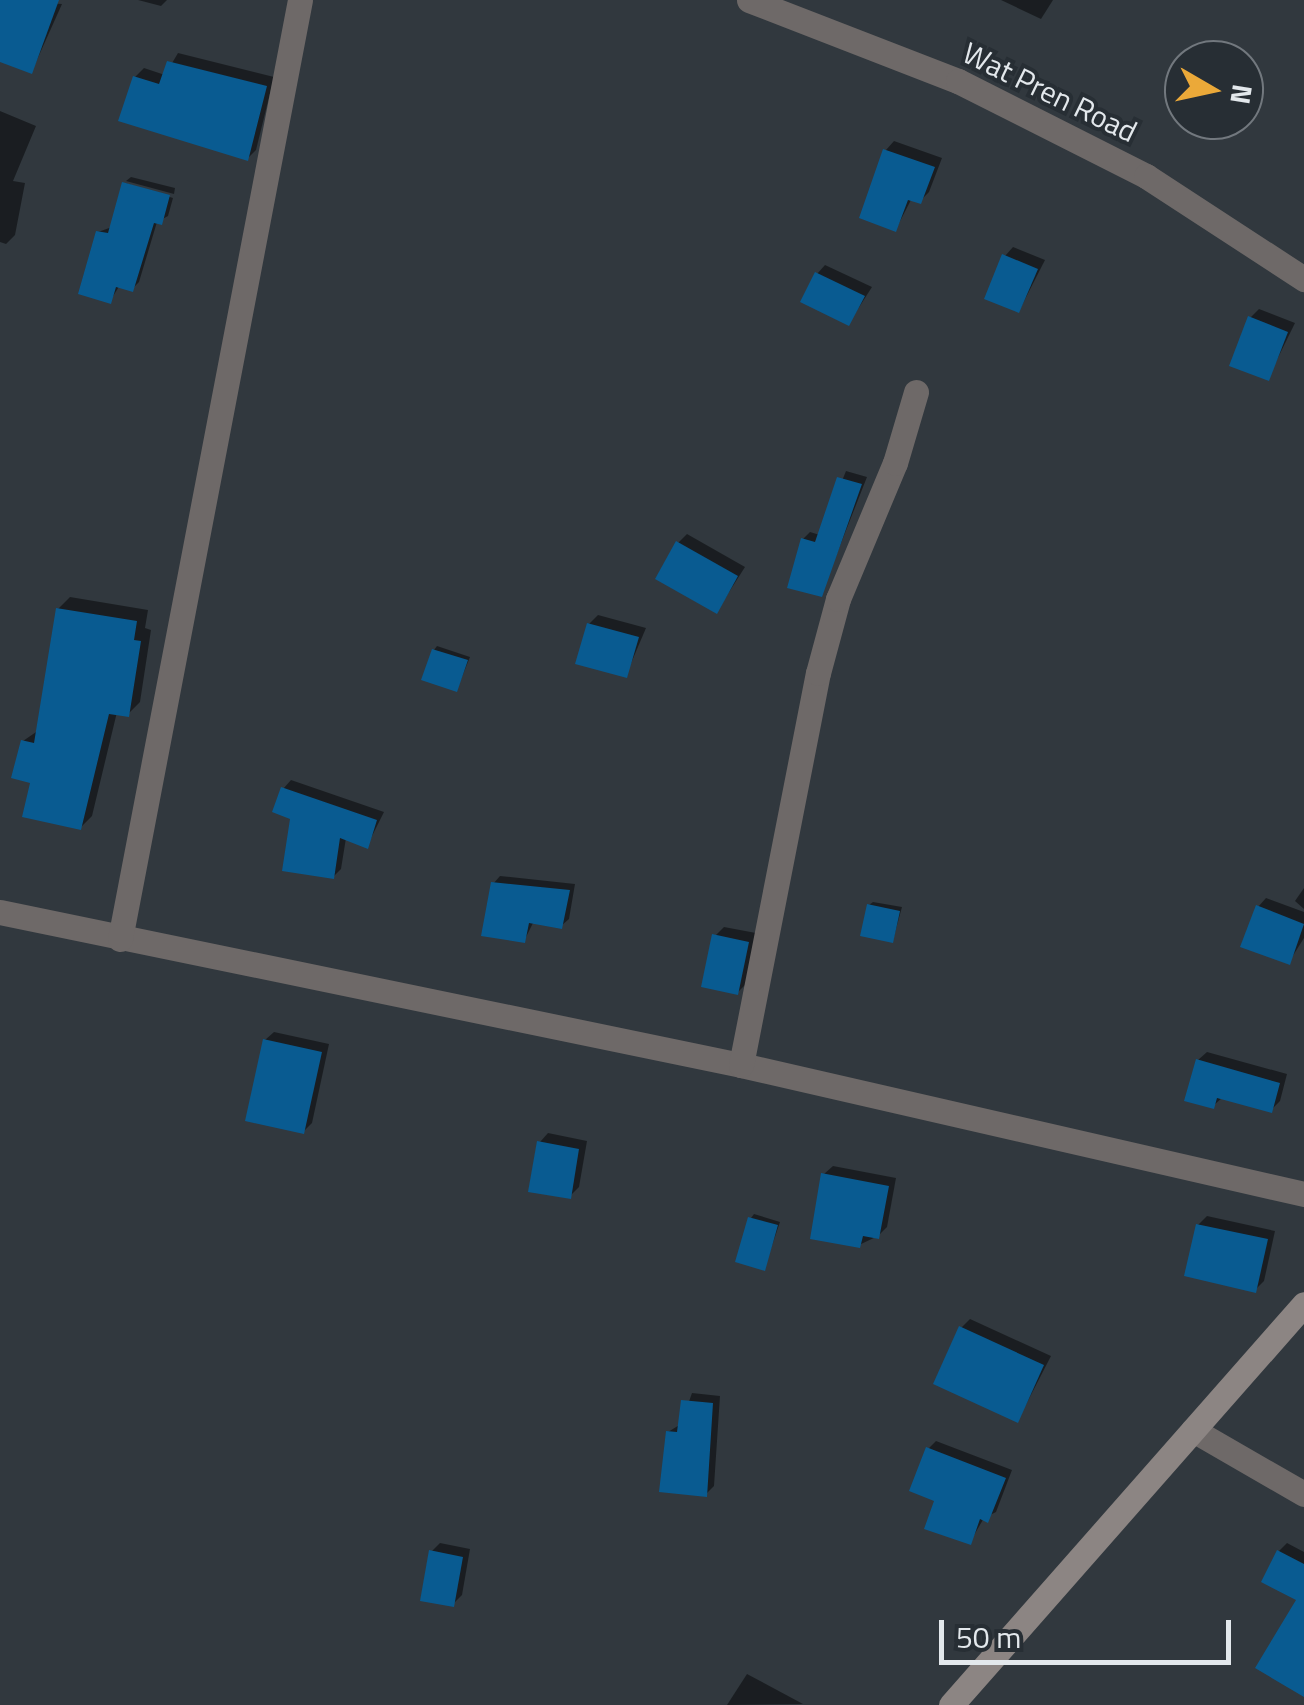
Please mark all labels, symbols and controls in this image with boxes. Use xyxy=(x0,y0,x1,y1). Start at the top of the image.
street label: Wat Pren Road xyxy=(957,34,1143,150)
north arrow xyxy=(1164,40,1264,140)
text: N xyxy=(1219,82,1265,107)
scale bar xyxy=(944,1600,1236,1662)
text: 50 m xyxy=(956,1614,1021,1660)

